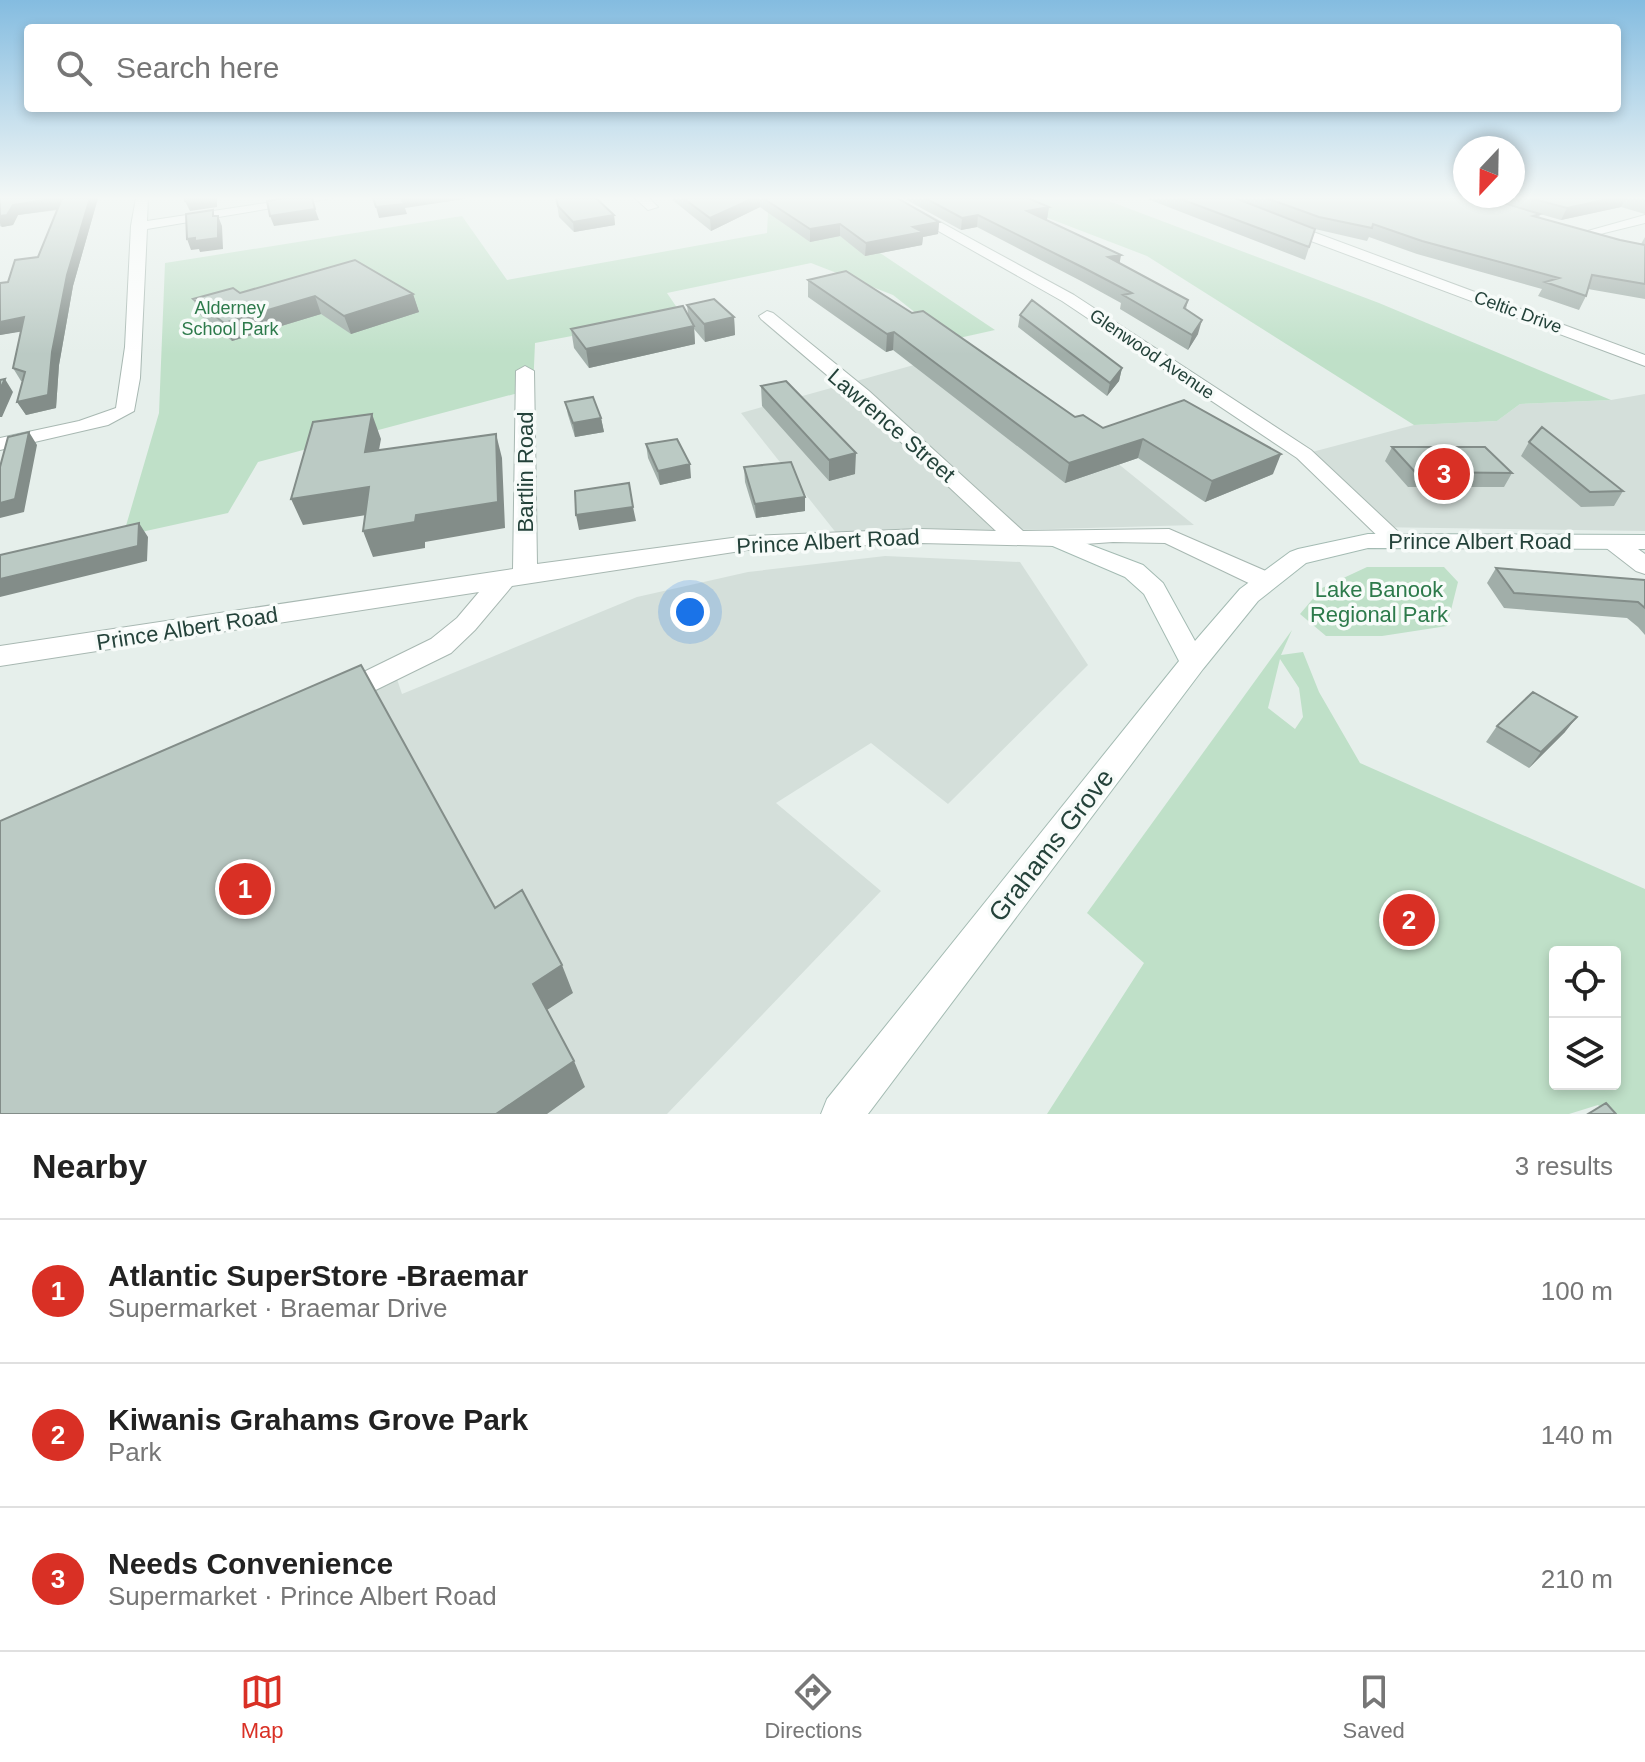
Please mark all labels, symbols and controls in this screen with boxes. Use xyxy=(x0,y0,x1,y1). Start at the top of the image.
search box xyxy=(24,24,1621,112)
icon: search xyxy=(52,46,96,90)
text: Search here xyxy=(116,51,279,84)
north arrow xyxy=(1453,136,1525,208)
street label: Celtic Drive xyxy=(1471,287,1565,337)
park label: Alderney School Park xyxy=(181,298,280,339)
street label: Glenwood Avenue xyxy=(1086,305,1218,403)
street label: Lawrence Street xyxy=(823,363,960,487)
street label: Bartlin Road xyxy=(513,411,538,533)
pin: 3 xyxy=(1418,444,1470,504)
street label: Prince Albert Road xyxy=(736,524,920,559)
street label: Prince Albert Road xyxy=(1388,529,1572,554)
park label: Lake Banook Regional Park xyxy=(1310,577,1449,627)
your location xyxy=(670,592,710,632)
street label: Prince Albert Road xyxy=(95,602,280,655)
street label: Grahams Grove xyxy=(982,763,1120,927)
pin: 1 xyxy=(219,859,271,919)
pin: 2 xyxy=(1383,890,1435,950)
map controls xyxy=(1549,946,1621,1090)
button: locate xyxy=(1549,946,1621,1018)
button: layers xyxy=(1549,1018,1621,1090)
text: Nearby xyxy=(32,1147,147,1185)
text: 3 results xyxy=(1515,1151,1613,1181)
text: Atlantic SuperStore -Braemar xyxy=(108,1259,528,1292)
text: 1 xyxy=(51,1276,65,1306)
text: 100 m xyxy=(1541,1276,1613,1306)
text: Supermarket · Braemar Drive xyxy=(108,1293,448,1323)
text: Kiwanis Grahams Grove Park xyxy=(108,1403,528,1436)
text: 2 xyxy=(51,1420,65,1450)
text: 140 m xyxy=(1541,1420,1613,1450)
text: Park xyxy=(108,1437,161,1467)
text: Needs Convenience xyxy=(108,1547,393,1580)
text: 3 xyxy=(51,1564,65,1594)
text: 210 m xyxy=(1541,1564,1613,1594)
text: Supermarket · Prince Albert Road xyxy=(108,1581,497,1611)
tab: Map xyxy=(240,1670,284,1744)
tab: Directions xyxy=(764,1670,862,1744)
tab: Saved xyxy=(1342,1670,1405,1744)

